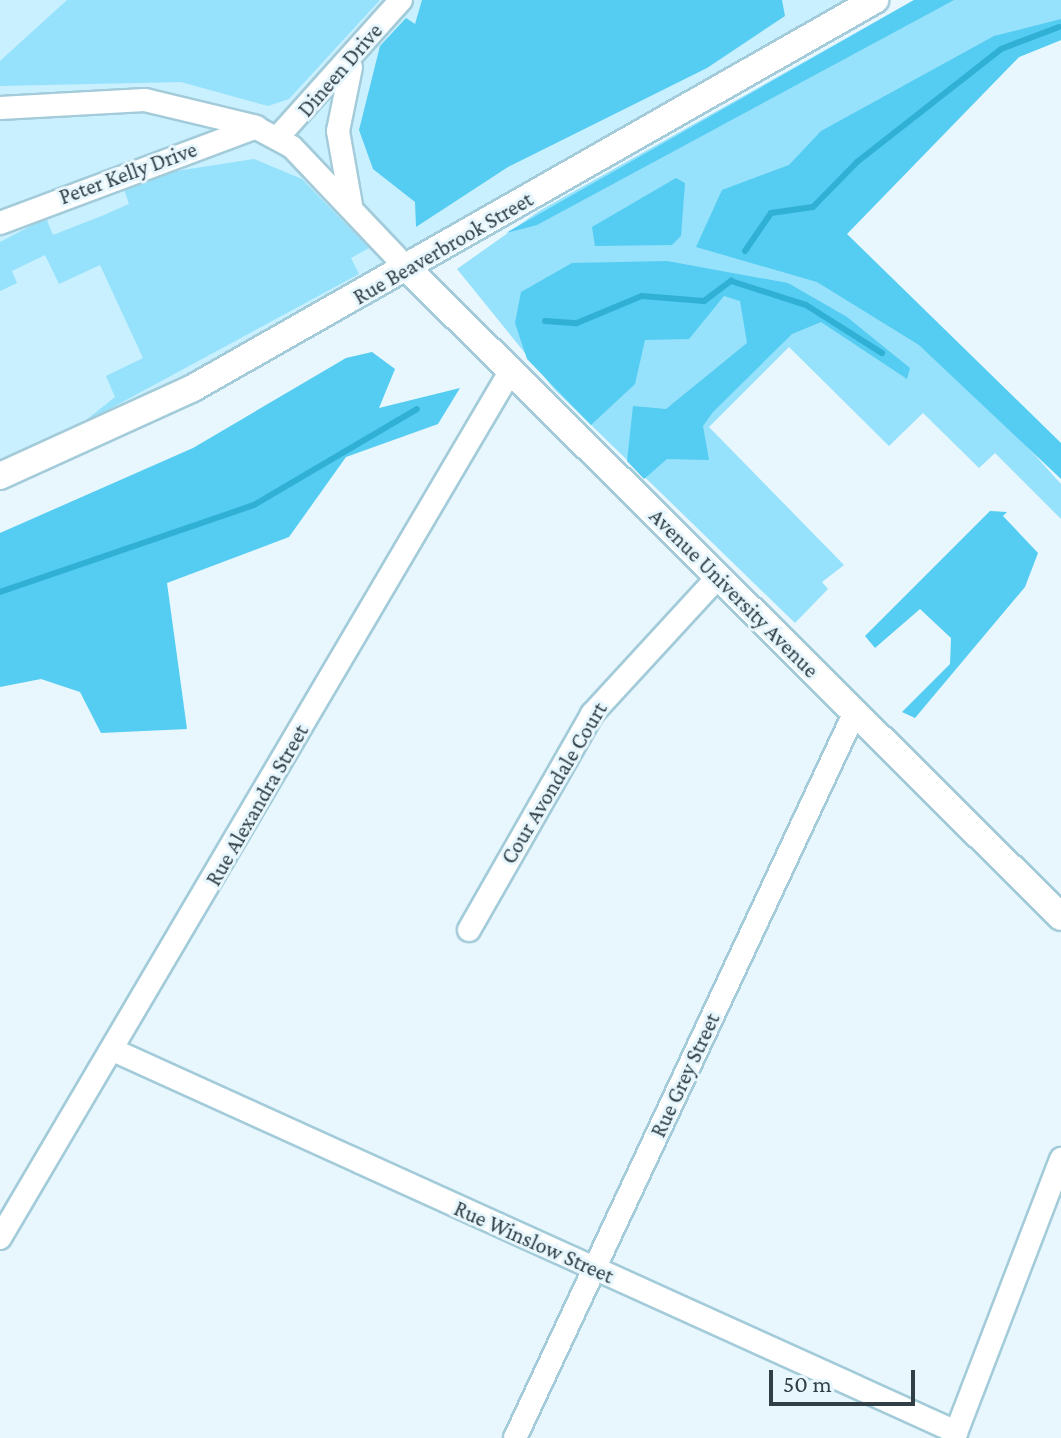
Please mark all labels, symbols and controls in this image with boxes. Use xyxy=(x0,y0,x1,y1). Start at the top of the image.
street label: Dineen Drive xyxy=(292,18,388,122)
street label: Peter Kelly Drive xyxy=(55,136,201,210)
street label: Rue Beaverbrook Street xyxy=(348,186,538,310)
street label: Avenue University Avenue xyxy=(644,503,824,683)
street label: Cour Avondale Court xyxy=(495,697,613,869)
street label: Rue Alexandra Street xyxy=(200,720,314,890)
street label: Rue Grey Street xyxy=(645,1009,725,1141)
street label: Rue Winslow Street xyxy=(450,1195,618,1289)
scale bar xyxy=(773,1354,919,1404)
text: 50 m xyxy=(783,1370,832,1397)

